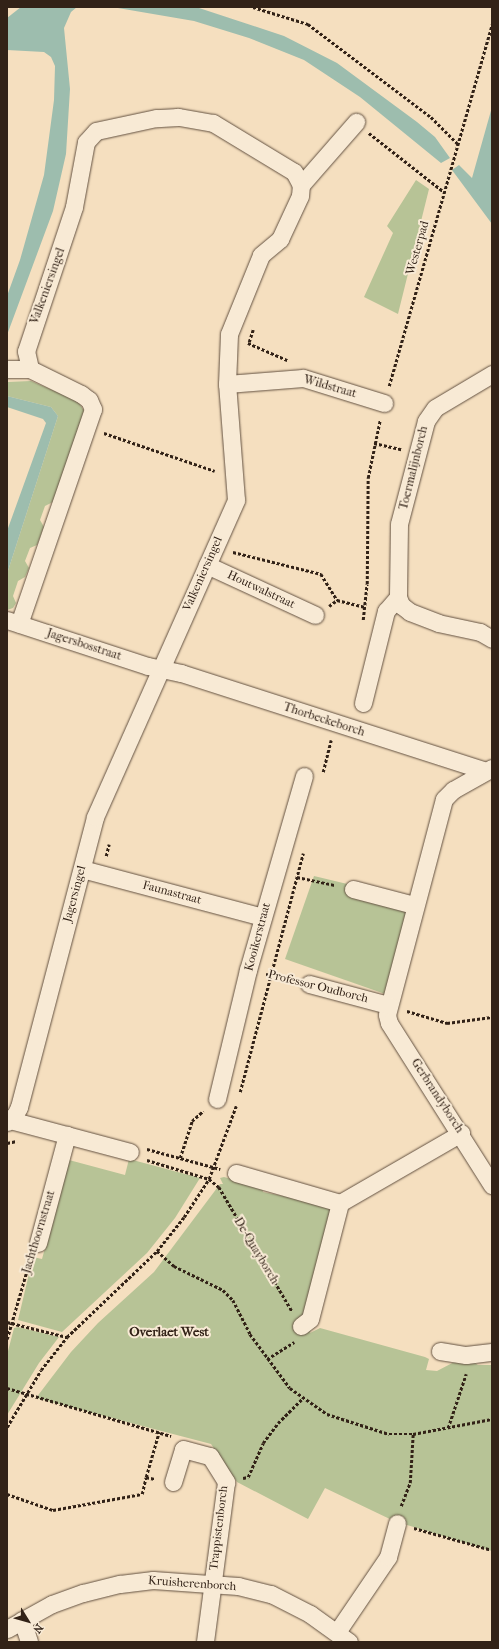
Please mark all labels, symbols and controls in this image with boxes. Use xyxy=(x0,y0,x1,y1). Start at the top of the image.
street label: Westerpad xyxy=(403,219,433,277)
street label: Valkeniersingel xyxy=(28,246,68,326)
street label: Wildstraat xyxy=(302,373,358,401)
street label: Toermalijnborch xyxy=(397,425,431,511)
street label: Valkeniersingel xyxy=(180,535,226,613)
street label: Houtwalstraat xyxy=(225,568,297,612)
street label: Jagersbosstraat xyxy=(45,626,123,664)
street label: Thorbeckeborch xyxy=(281,700,367,740)
street label: Jagersingel xyxy=(61,864,89,924)
street label: Faunastraat xyxy=(141,878,203,908)
street label: Kooikerstraat xyxy=(242,901,274,973)
street label: Professor Oudborch xyxy=(266,968,370,1006)
street label: Gerbrandyborch xyxy=(408,1056,466,1136)
street label: Jachthoornstraat xyxy=(20,1189,58,1275)
street label: De-Quayborch xyxy=(230,1215,282,1287)
district label: Overlaet West xyxy=(129,1324,209,1340)
street label: Trappistenborch xyxy=(207,1485,231,1571)
street label: Kruisherenborch xyxy=(147,1574,237,1594)
north arrow xyxy=(8,1601,48,1641)
text: N xyxy=(30,1621,46,1636)

